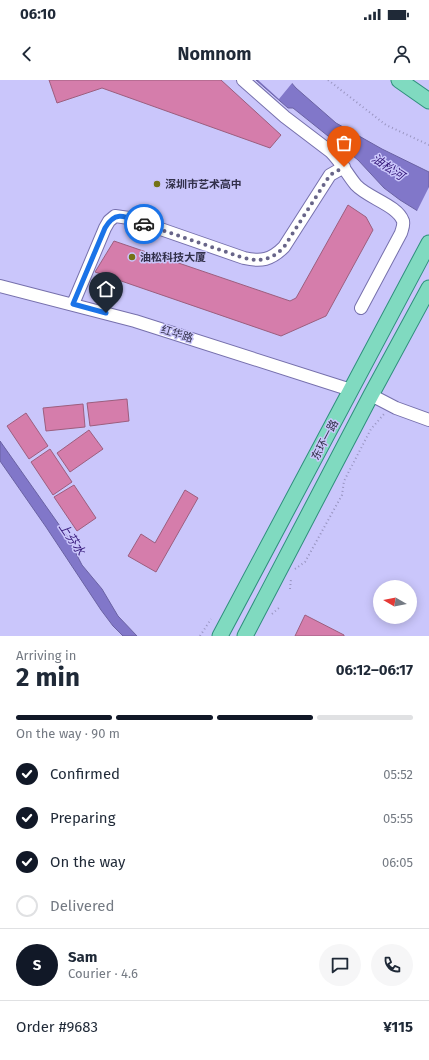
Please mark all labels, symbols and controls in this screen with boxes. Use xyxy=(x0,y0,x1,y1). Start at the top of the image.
text: 06:10 xyxy=(20,5,56,23)
icon: back xyxy=(16,43,38,65)
text: Nomnom xyxy=(178,43,251,65)
icon: person xyxy=(391,43,413,65)
pin xyxy=(327,126,361,167)
icon: bag xyxy=(333,132,355,154)
water label: 油松河 xyxy=(369,151,408,184)
place label: 深圳市艺术高中 xyxy=(165,178,242,191)
marker: 深圳市艺术高中 xyxy=(152,179,162,189)
courier xyxy=(124,204,164,244)
icon: car xyxy=(133,213,155,235)
place label: 油松科技大厦 xyxy=(140,251,206,264)
marker: 油松科技大厦 xyxy=(127,252,137,262)
pin xyxy=(89,272,123,313)
icon: home xyxy=(95,278,117,300)
street label: 红华路 xyxy=(159,323,195,345)
street label: 东环一路 xyxy=(309,418,341,462)
water label: 上芬水 xyxy=(56,520,88,559)
north arrow xyxy=(373,580,417,624)
map controls xyxy=(373,580,417,624)
text: Arriving in xyxy=(16,648,76,663)
text: 06:12–06:17 xyxy=(336,661,413,679)
text: 2 min xyxy=(16,662,80,693)
text: On the way · 90 m xyxy=(16,726,120,741)
icon: check xyxy=(16,763,38,785)
text: Confirmed xyxy=(50,765,120,783)
text: 05:52 xyxy=(383,767,413,782)
icon: check xyxy=(16,807,38,829)
text: Preparing xyxy=(50,809,115,827)
text: 05:55 xyxy=(383,811,413,826)
icon: check xyxy=(16,851,38,873)
text: On the way xyxy=(50,853,125,871)
text: 06:05 xyxy=(382,855,413,870)
text: Delivered xyxy=(50,897,114,915)
button: chat xyxy=(319,944,361,986)
button: phone xyxy=(371,944,413,986)
text: Sam xyxy=(68,948,97,966)
text: S xyxy=(33,956,41,974)
text: Courier · 4.6 xyxy=(68,966,138,981)
text: Order #9683 xyxy=(16,1018,98,1036)
text: ¥115 xyxy=(383,1018,413,1036)

